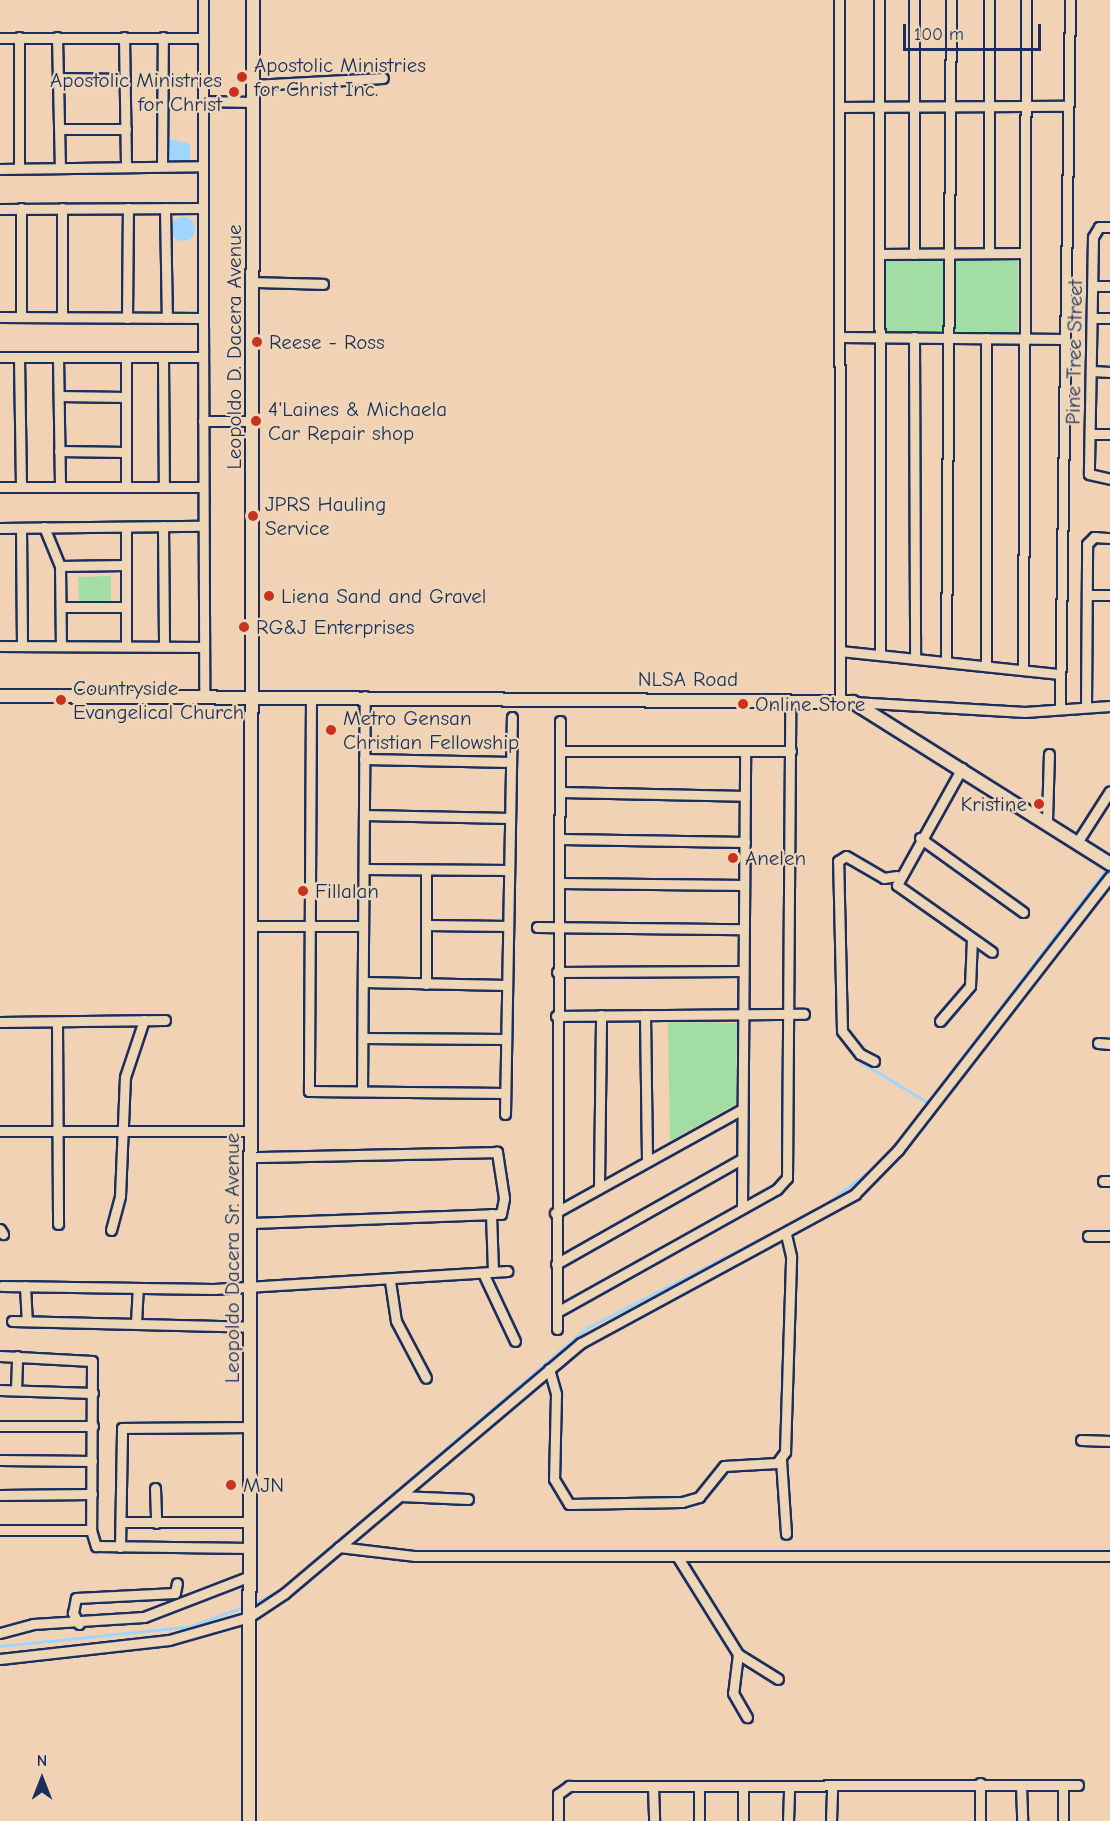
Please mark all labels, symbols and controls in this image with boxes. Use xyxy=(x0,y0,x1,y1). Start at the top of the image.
scale bar xyxy=(906,12,1044,50)
text: 100 m xyxy=(914,24,964,45)
place label: Apostolic Ministries for Christ Inc. xyxy=(254,52,426,102)
place label: Apostolic Ministries for Christ xyxy=(50,67,222,117)
marker: Apostolic Ministries for Christ Inc. xyxy=(235,70,249,84)
marker: Apostolic Ministries for Christ xyxy=(227,85,241,99)
street label: Leopoldo D. Dacera Avenue xyxy=(221,225,247,469)
street label: Pine Tree Street xyxy=(1060,279,1088,425)
place label: Reese - Ross xyxy=(269,329,385,355)
marker: Reese - Ross xyxy=(250,335,264,349)
place label: 4'Laines & Michaela Car Repair shop xyxy=(268,396,447,446)
marker: 4'Laines & Michaela Car Repair shop xyxy=(249,414,263,428)
place label: JPRS Hauling Service xyxy=(265,491,386,541)
marker: JPRS Hauling Service xyxy=(246,509,260,523)
place label: Liena Sand and Gravel xyxy=(281,583,486,609)
marker: Liena Sand and Gravel xyxy=(262,589,276,603)
place label: RG&J Enterprises xyxy=(256,614,414,640)
marker: RG&J Enterprises xyxy=(237,620,251,634)
street label: NLSA Road xyxy=(638,666,738,692)
place label: Countryside Evangelical Church xyxy=(73,675,244,725)
place label: Online Store xyxy=(755,691,865,717)
marker: Countryside Evangelical Church xyxy=(54,693,68,707)
marker: Online Store xyxy=(736,697,750,711)
place label: Metro Gensan Christian Fellowship xyxy=(343,705,519,755)
marker: Metro Gensan Christian Fellowship xyxy=(324,723,338,737)
place label: Kristine xyxy=(960,791,1027,817)
marker: Kristine xyxy=(1032,797,1046,811)
place label: Anelen xyxy=(745,845,806,871)
marker: Anelen xyxy=(726,851,740,865)
place label: Fillalan xyxy=(315,878,379,904)
marker: Fillalan xyxy=(296,884,310,898)
street label: Leopoldo Dacera Sr. Avenue xyxy=(219,1133,245,1383)
place label: MJN xyxy=(243,1472,284,1498)
marker: MJN xyxy=(224,1478,238,1492)
north arrow xyxy=(12,1749,72,1809)
text: N xyxy=(37,1752,47,1770)

